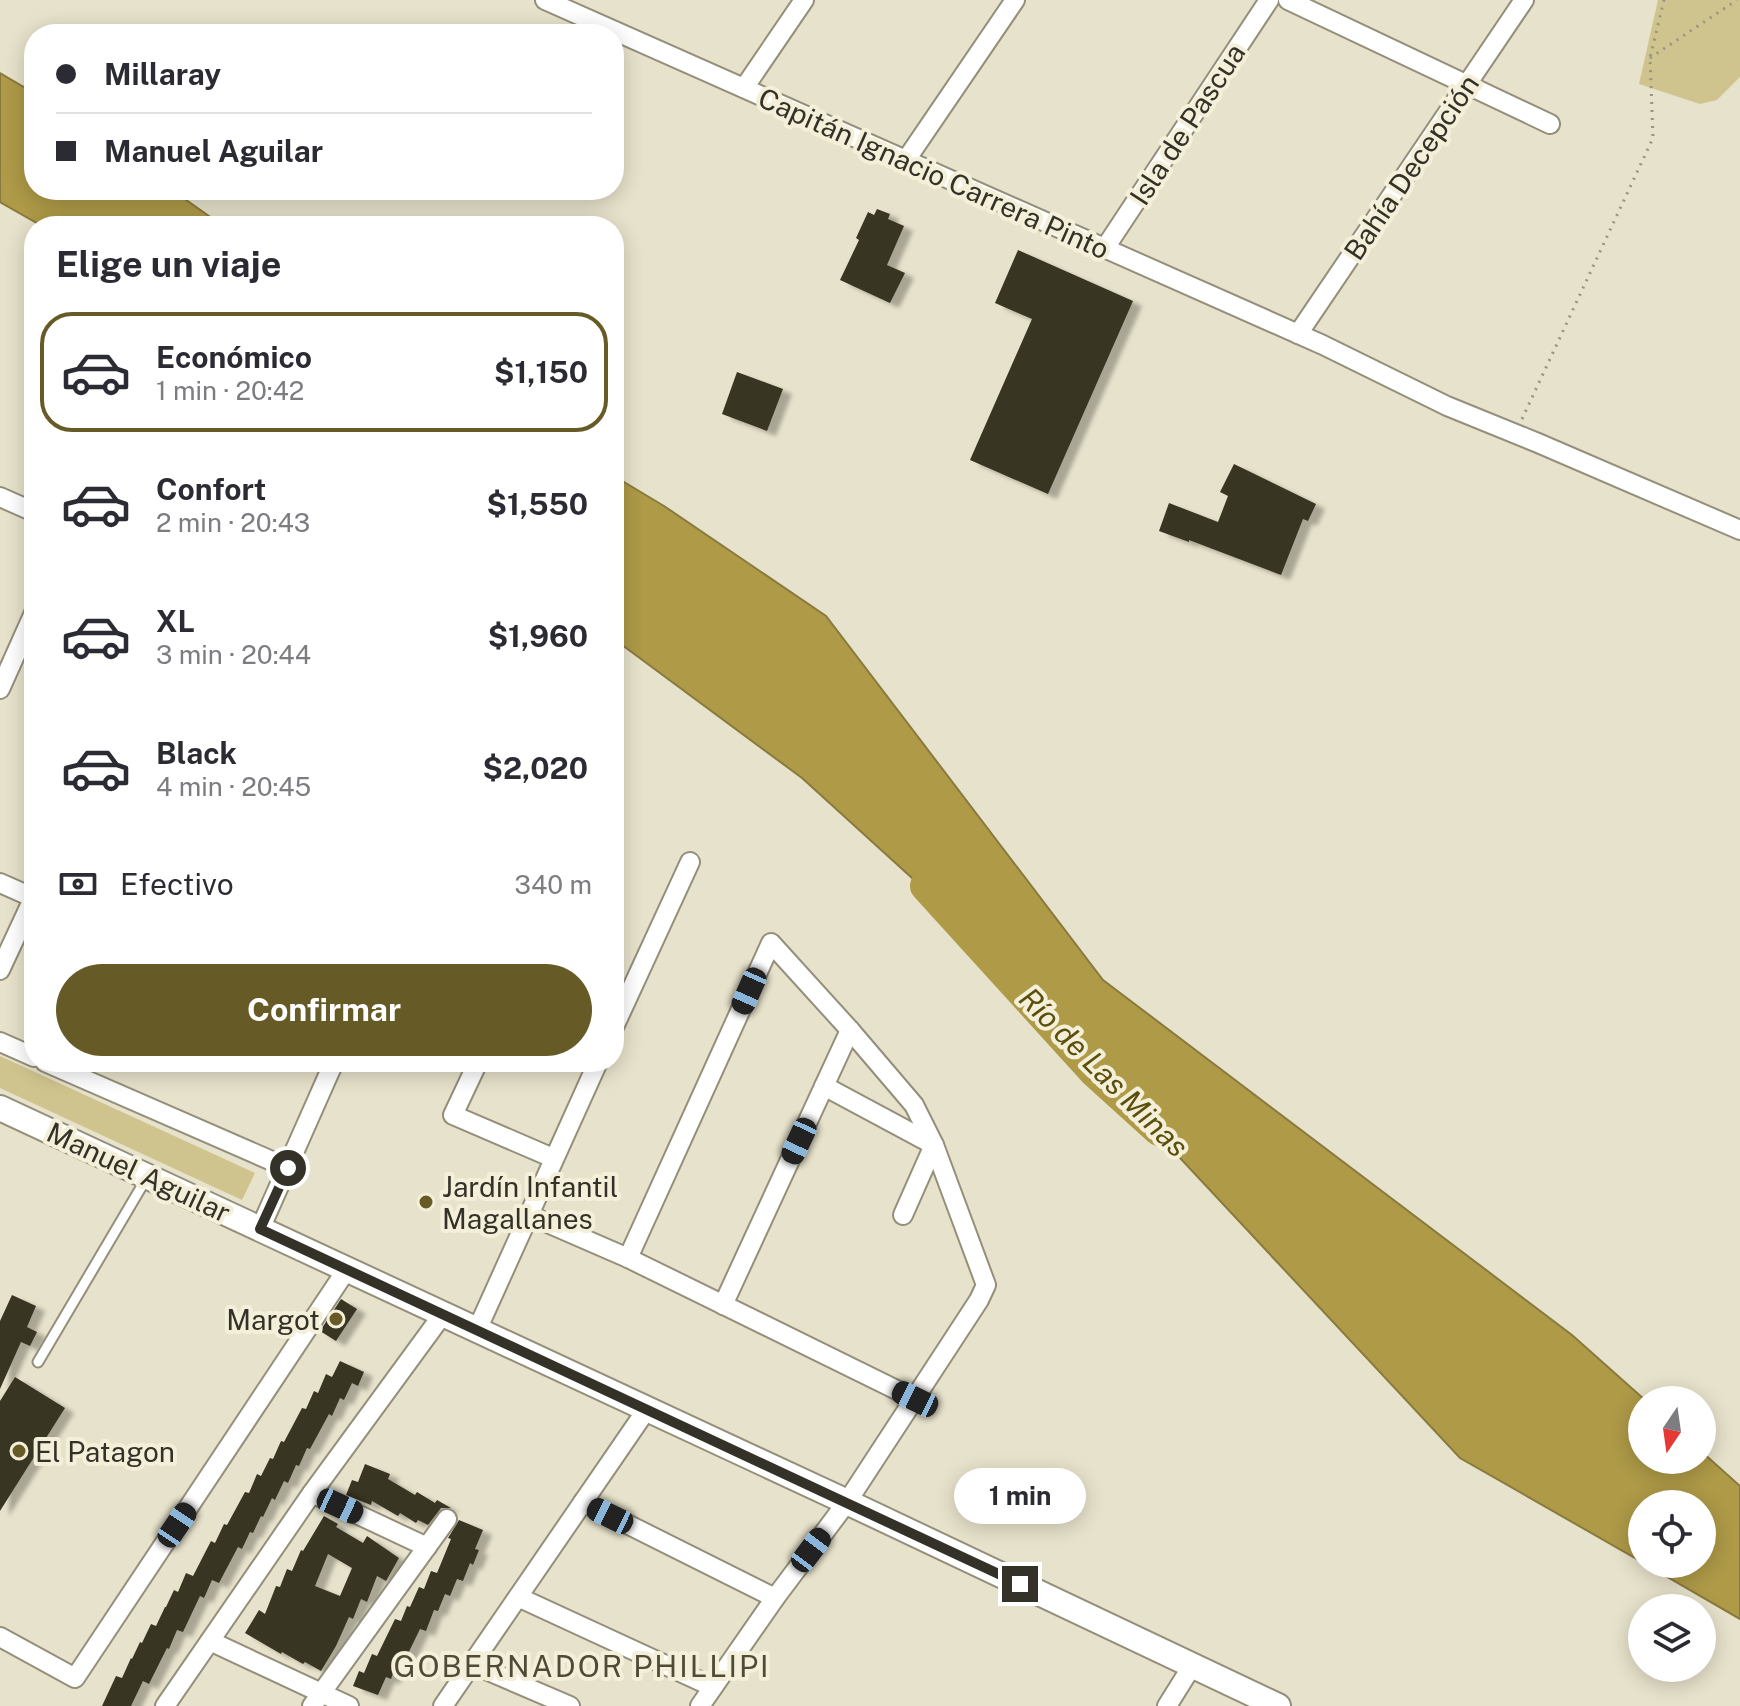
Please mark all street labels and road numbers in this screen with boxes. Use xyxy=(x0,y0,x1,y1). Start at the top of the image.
street label: Isla de Pascua xyxy=(1123,37,1251,211)
street label: Bahía Decepción xyxy=(1337,68,1485,266)
street label: Capitán Ignacio Carrera Pinto xyxy=(754,81,1114,265)
street label: Manuel Aguilar xyxy=(42,1115,236,1229)

